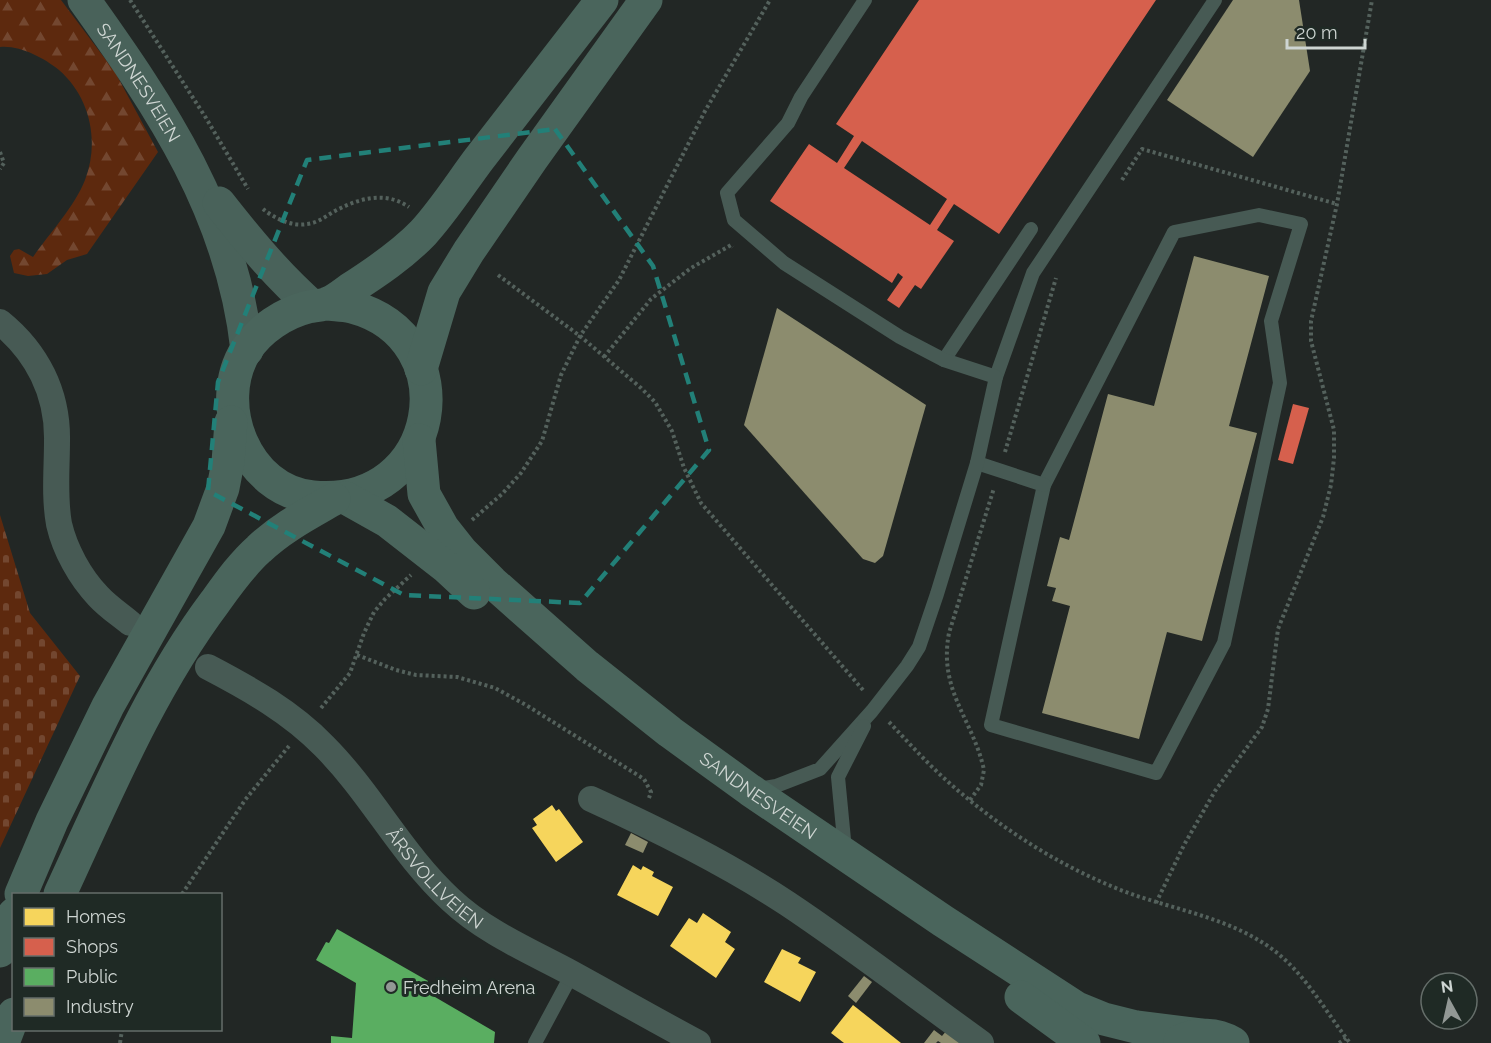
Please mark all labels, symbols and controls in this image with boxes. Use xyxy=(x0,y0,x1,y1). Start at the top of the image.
scale bar xyxy=(1287,12,1365,50)
street label: SANDNESVEIEN xyxy=(93,19,185,145)
text: 20 m xyxy=(1296,22,1338,43)
street label: SANDNESVEIEN xyxy=(696,747,821,843)
street label: ÅRSVOLLVEIEN xyxy=(383,823,488,933)
legend xyxy=(12,893,222,1031)
text: Homes xyxy=(66,906,126,927)
text: Shops xyxy=(66,936,118,957)
text: Public xyxy=(66,966,118,987)
north arrow xyxy=(1419,971,1479,1031)
text: N xyxy=(1440,976,1454,997)
place label: Fredheim Arena xyxy=(403,977,535,998)
marker: Fredheim Arena xyxy=(384,980,398,994)
text: Industry xyxy=(66,996,134,1017)

